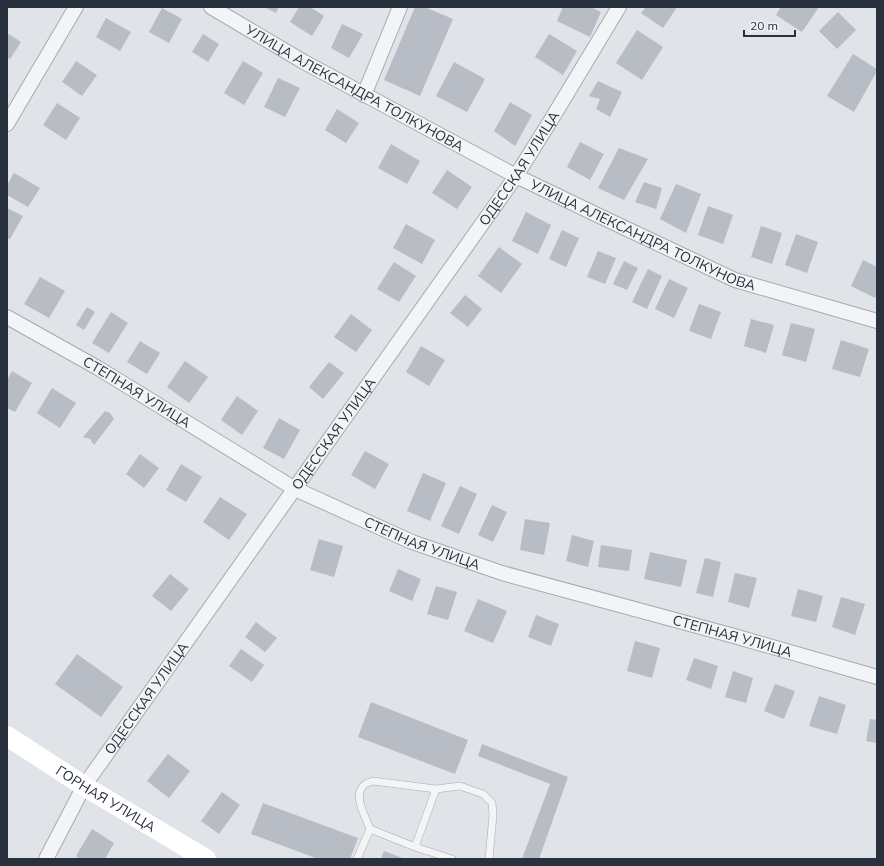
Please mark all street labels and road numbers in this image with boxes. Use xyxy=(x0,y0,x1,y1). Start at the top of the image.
street label: УЛИЦА АЛЕКСАНДРА ТОЛКУНОВА xyxy=(241,20,468,156)
street label: ОДЕССКАЯ УЛИЦА xyxy=(475,107,564,229)
street label: УЛИЦА АЛЕКСАНДРА ТОЛКУНОВА xyxy=(526,175,759,295)
street label: СТЕПНАЯ УЛИЦА xyxy=(80,352,195,432)
street label: ОДЕССКАЯ УЛИЦА xyxy=(288,373,380,493)
street label: СТЕПНАЯ УЛИЦА xyxy=(361,513,483,574)
street label: СТЕПНАЯ УЛИЦА xyxy=(671,611,795,661)
street label: ОДЕССКАЯ УЛИЦА xyxy=(100,638,193,758)
street label: ГОРНАЯ УЛИЦА xyxy=(52,761,160,836)

